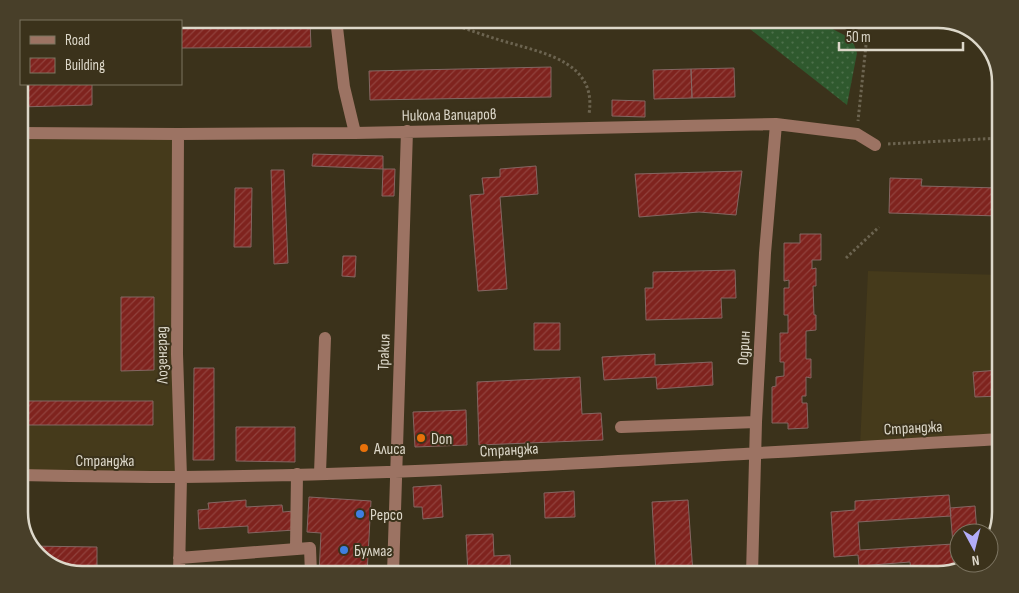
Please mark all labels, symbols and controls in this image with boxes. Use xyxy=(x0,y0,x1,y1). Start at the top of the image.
legend xyxy=(20,20,182,85)
scale bar xyxy=(839,20,963,52)
text: 50 m xyxy=(846,28,871,47)
text: Road xyxy=(65,31,90,50)
text: Building xyxy=(65,56,105,75)
street label: Никола Вапцаров xyxy=(401,105,497,126)
street label: Лозенград xyxy=(152,326,173,385)
street label: Одрин xyxy=(734,330,755,366)
street label: Тракия xyxy=(374,333,395,371)
street label: Странджа xyxy=(883,417,943,440)
place label: Don xyxy=(431,430,452,449)
marker: Don xyxy=(415,432,427,444)
street label: Странджа xyxy=(479,439,539,462)
place label: Алиса xyxy=(373,440,406,459)
marker: Алиса xyxy=(358,442,370,454)
street label: Странджа xyxy=(76,452,134,471)
place label: Pepco xyxy=(370,506,403,525)
marker: Pepco xyxy=(354,508,366,520)
north arrow xyxy=(949,523,999,573)
place label: Булмаг xyxy=(354,542,392,561)
marker: Булмаг xyxy=(338,544,350,556)
text: N xyxy=(971,552,980,569)

